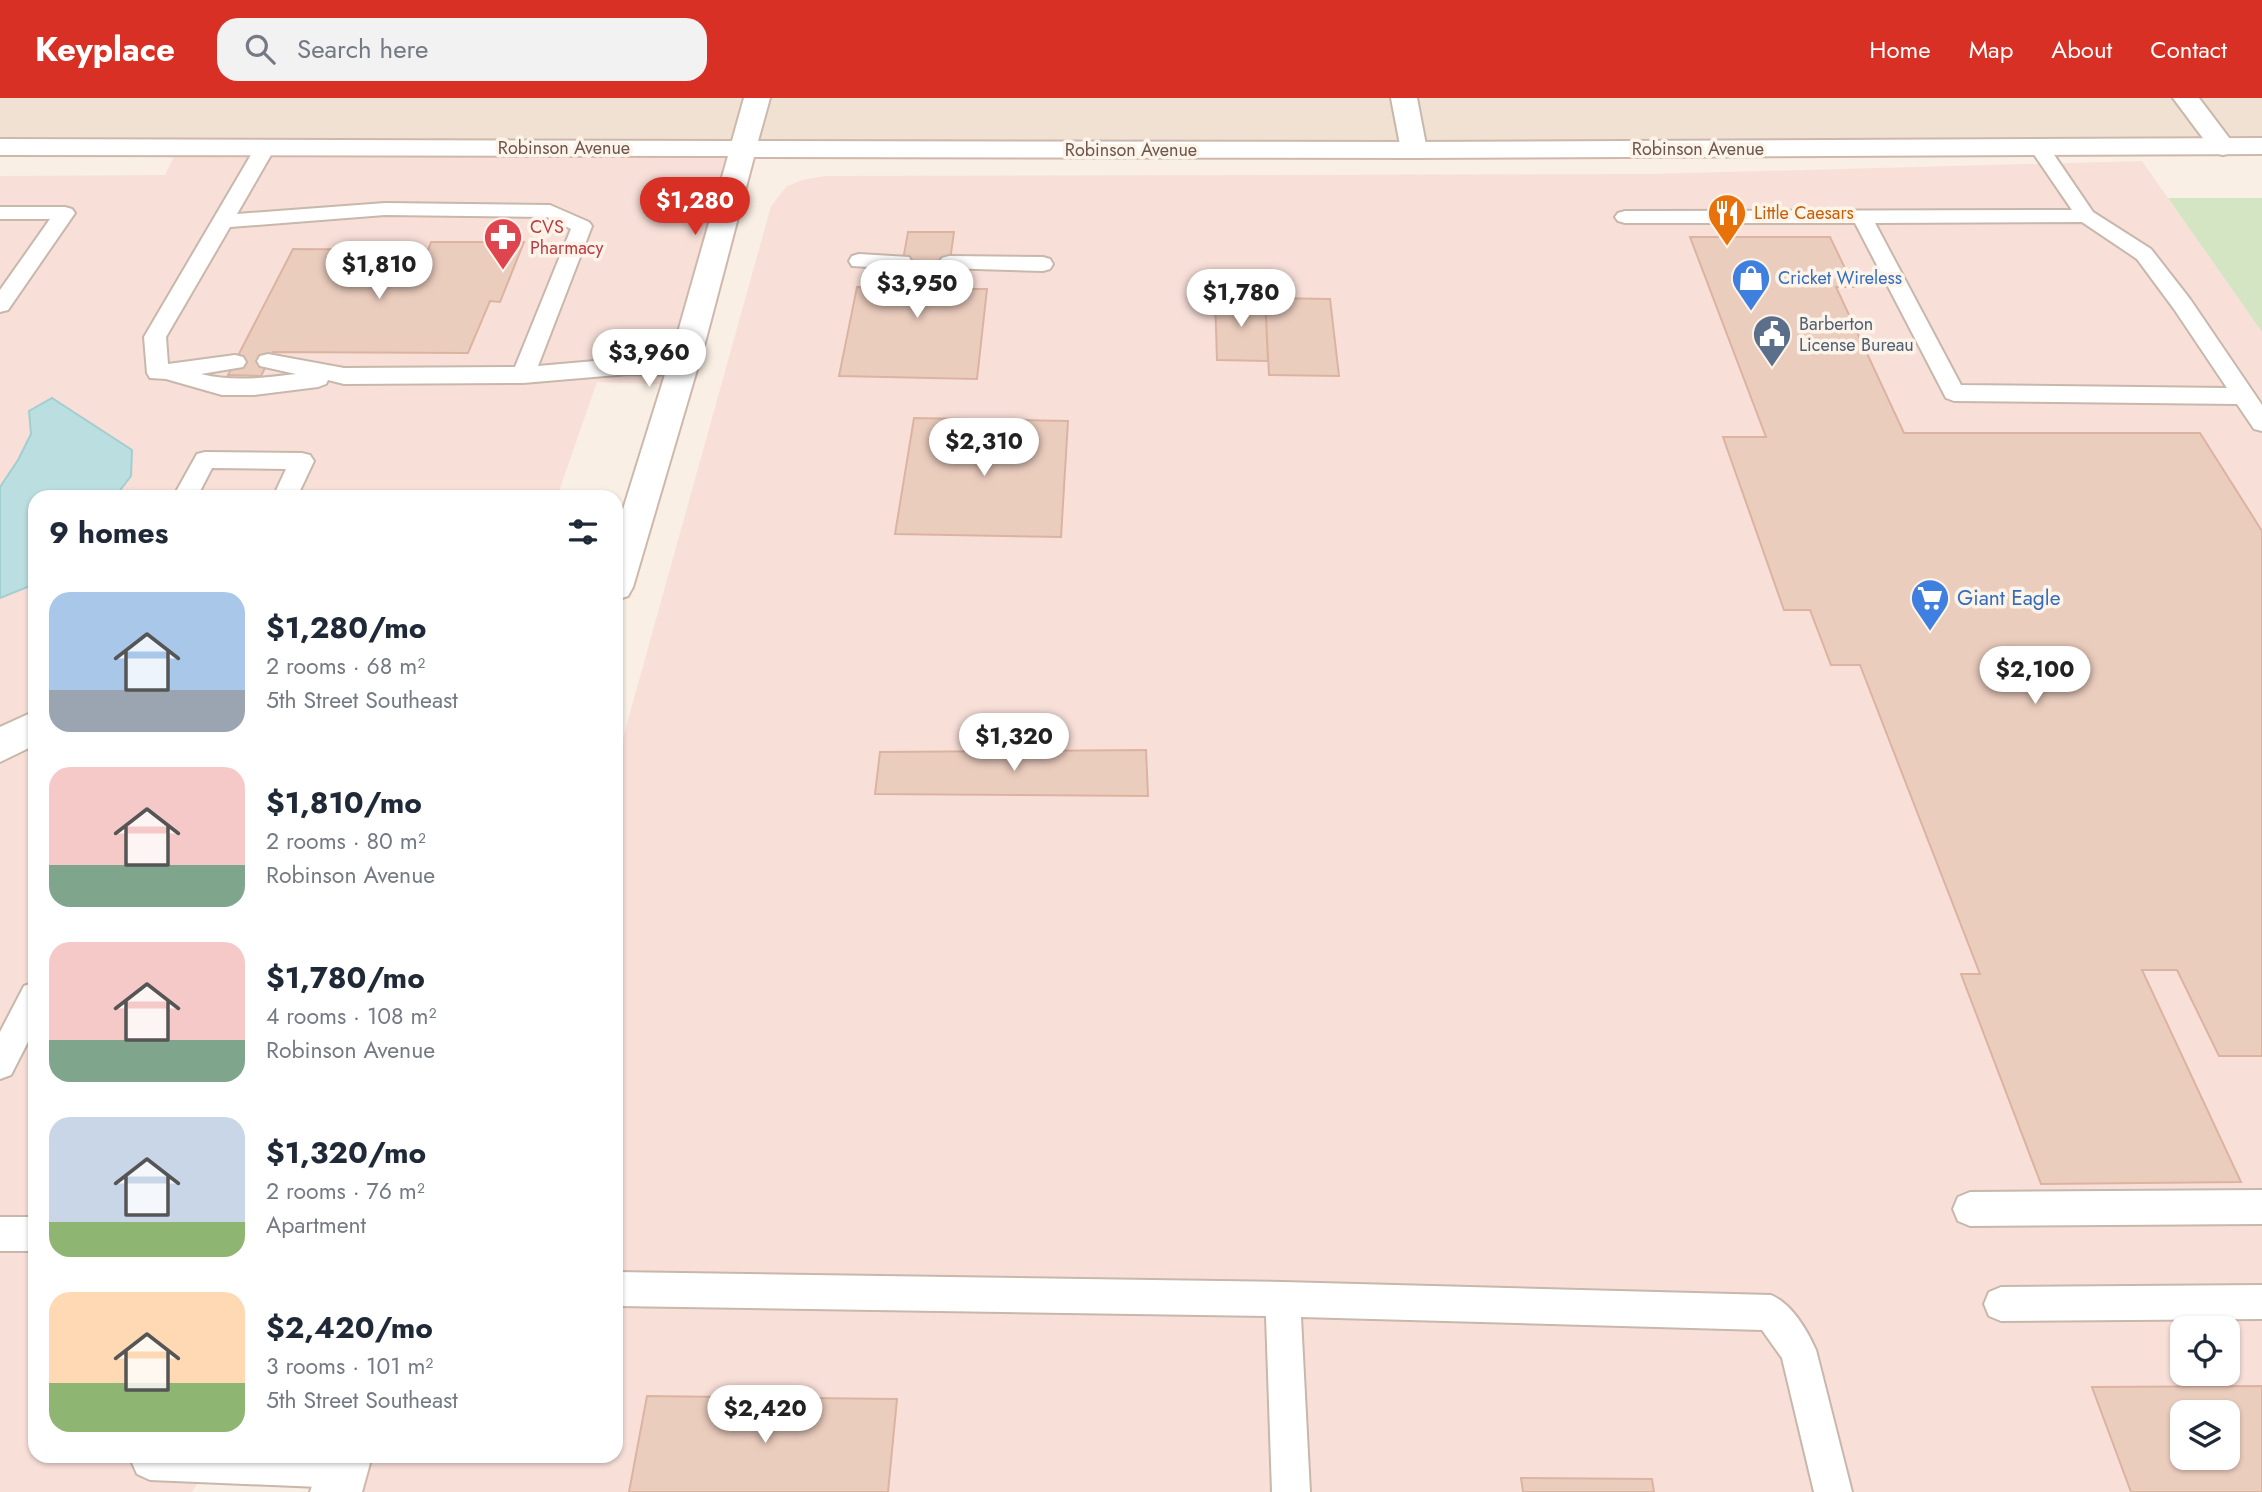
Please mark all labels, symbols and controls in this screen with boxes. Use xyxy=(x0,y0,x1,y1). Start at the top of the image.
search box xyxy=(217,18,707,81)
text: Keyplace xyxy=(35,26,175,73)
icon: search xyxy=(241,30,279,68)
text: Search here xyxy=(297,30,428,68)
text: Home xyxy=(1869,32,1931,67)
text: Map xyxy=(1969,32,2013,67)
text: About xyxy=(2051,32,2112,67)
text: Contact xyxy=(2150,32,2227,67)
street label: Robinson Avenue xyxy=(498,135,630,161)
street label: Robinson Avenue xyxy=(1632,136,1764,162)
street label: Robinson Avenue xyxy=(1065,137,1197,163)
pin: $1,280 xyxy=(638,178,752,237)
text: $1,280 xyxy=(656,183,734,217)
restaurant icon: Little Caesars xyxy=(1706,192,1748,247)
place label: Little Caesars xyxy=(1754,200,1854,226)
place label: CVS Pharmacy xyxy=(530,214,603,261)
pharmacy icon: CVS Pharmacy xyxy=(482,216,524,271)
pin: $1,810 xyxy=(322,242,436,301)
text: $1,810 xyxy=(342,247,416,281)
shop icon: Cricket Wireless xyxy=(1730,257,1772,312)
pin: $3,950 xyxy=(860,260,974,320)
place label: Cricket Wireless xyxy=(1778,265,1902,291)
text: $3,950 xyxy=(876,266,958,300)
pin: $1,780 xyxy=(1184,270,1298,329)
text: $1,780 xyxy=(1203,275,1279,309)
place label: Barberton License Bureau xyxy=(1799,311,1914,358)
public building icon: Barberton License Bureau xyxy=(1751,313,1793,368)
pin: $3,960 xyxy=(592,330,706,389)
text: $3,960 xyxy=(608,335,690,369)
pin: $2,310 xyxy=(927,418,1041,478)
text: $2,310 xyxy=(945,424,1023,458)
text: 9 homes xyxy=(49,511,168,554)
icon: filters xyxy=(564,513,602,551)
supermarket icon: Giant Eagle xyxy=(1909,577,1951,632)
place label: Giant Eagle xyxy=(1957,583,2061,613)
text: $1,280/mo xyxy=(266,606,426,649)
icon: home xyxy=(105,620,189,704)
pin: $2,100 xyxy=(1978,646,2092,706)
text: 2 rooms · 68 m² xyxy=(266,649,425,683)
text: $2,100 xyxy=(1995,652,2075,686)
text: 5th Street Southeast xyxy=(266,683,458,717)
pin: $1,320 xyxy=(957,714,1071,773)
text: $1,320 xyxy=(975,719,1053,753)
text: $1,810/mo xyxy=(266,781,422,824)
icon: home xyxy=(105,795,189,879)
text: 2 rooms · 80 m² xyxy=(266,824,426,858)
text: Robinson Avenue xyxy=(266,858,435,892)
text: $1,780/mo xyxy=(266,956,425,999)
icon: home xyxy=(105,970,189,1054)
text: 4 rooms · 108 m² xyxy=(266,999,436,1033)
text: Robinson Avenue xyxy=(266,1033,435,1067)
text: $1,320/mo xyxy=(266,1131,426,1174)
icon: home xyxy=(105,1145,189,1229)
text: 2 rooms · 76 m² xyxy=(266,1174,425,1208)
text: Apartment xyxy=(266,1208,366,1242)
text: $2,420/mo xyxy=(266,1306,433,1349)
map controls xyxy=(2170,1316,2240,1470)
button: locate xyxy=(2170,1316,2240,1386)
icon: home xyxy=(105,1320,189,1404)
text: 3 rooms · 101 m² xyxy=(266,1349,433,1383)
text: 5th Street Southeast xyxy=(266,1383,458,1417)
pin: $2,420 xyxy=(708,1386,822,1445)
text: $2,420 xyxy=(723,1391,807,1425)
button: layers xyxy=(2170,1400,2240,1470)

